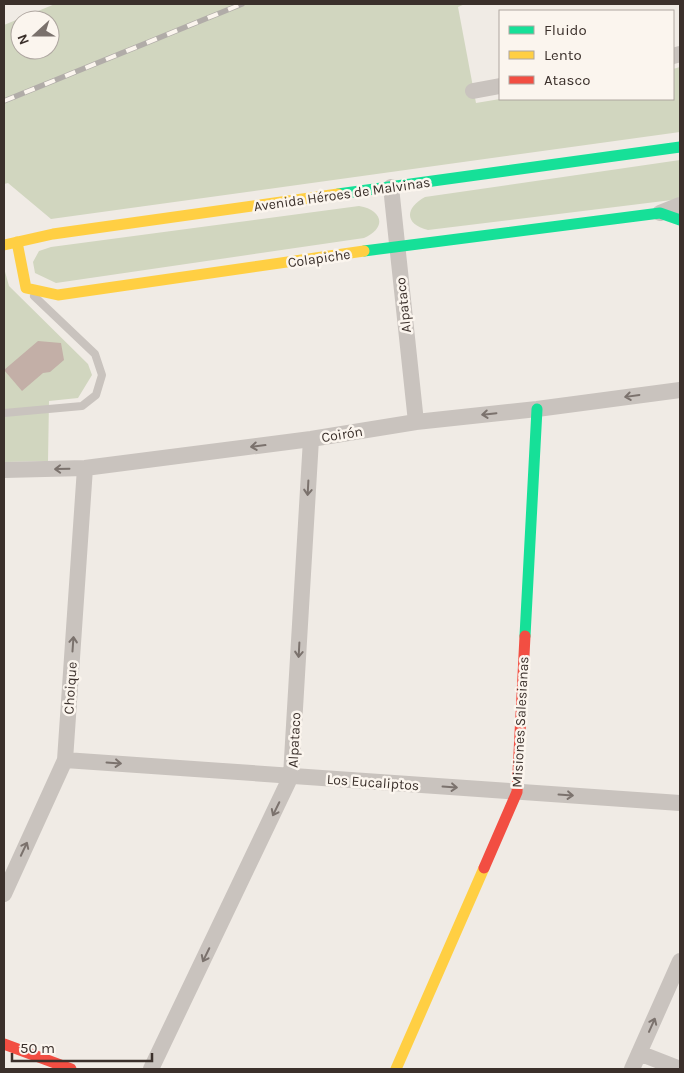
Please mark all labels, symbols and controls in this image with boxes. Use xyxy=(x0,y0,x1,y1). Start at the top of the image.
north arrow xyxy=(10,10,60,60)
legend xyxy=(499,10,674,100)
text: Fluido xyxy=(544,21,587,39)
text: N xyxy=(14,32,33,47)
text: Lento xyxy=(544,46,582,64)
text: Atasco xyxy=(544,71,590,89)
street label: Avenida Héroes de Malvinas xyxy=(253,174,431,215)
street label: Colapiche xyxy=(287,246,351,271)
street label: Alpataco xyxy=(392,276,415,334)
one-way arrow xyxy=(624,391,640,401)
one-way arrow xyxy=(481,409,497,419)
street label: Coirón xyxy=(320,423,364,446)
one-way arrow xyxy=(251,441,267,451)
one-way arrow xyxy=(55,464,71,474)
one-way arrow xyxy=(303,479,312,495)
one-way arrow xyxy=(68,636,78,652)
one-way arrow xyxy=(294,642,303,658)
street label: Misiones Salesianas xyxy=(509,656,532,788)
street label: Choique xyxy=(60,661,81,715)
street label: Alpataco xyxy=(285,712,304,768)
one-way arrow xyxy=(105,759,121,768)
street label: Los Eucaliptos xyxy=(326,771,420,794)
one-way arrow xyxy=(442,783,458,792)
one-way arrow xyxy=(558,791,574,800)
one-way arrow xyxy=(271,801,281,816)
one-way arrow xyxy=(20,842,29,857)
one-way arrow xyxy=(201,947,210,962)
one-way arrow xyxy=(647,1018,657,1033)
scale bar xyxy=(12,1030,152,1062)
text: 50 m xyxy=(20,1039,55,1057)

